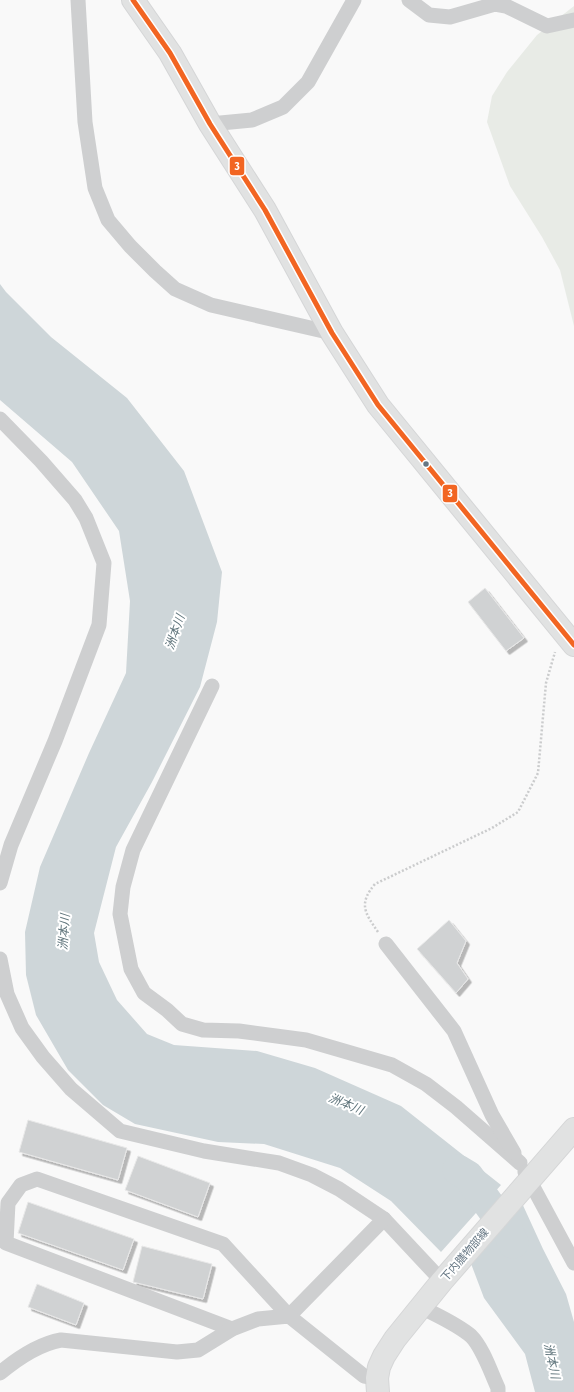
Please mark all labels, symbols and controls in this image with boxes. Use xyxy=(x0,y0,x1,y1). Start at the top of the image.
line badge: 3 xyxy=(229,156,245,176)
text: 3 xyxy=(233,160,240,173)
unlabelled marker xyxy=(421,459,431,469)
line badge: 3 xyxy=(442,484,458,503)
text: 3 xyxy=(446,487,453,500)
water label: 洲本川 xyxy=(163,611,188,651)
water label: 洲本川 xyxy=(56,912,72,950)
water label: 洲本川 xyxy=(327,1091,367,1118)
street label: 下内膳物部線 xyxy=(438,1226,492,1284)
water label: 洲本川 xyxy=(541,1342,563,1382)

